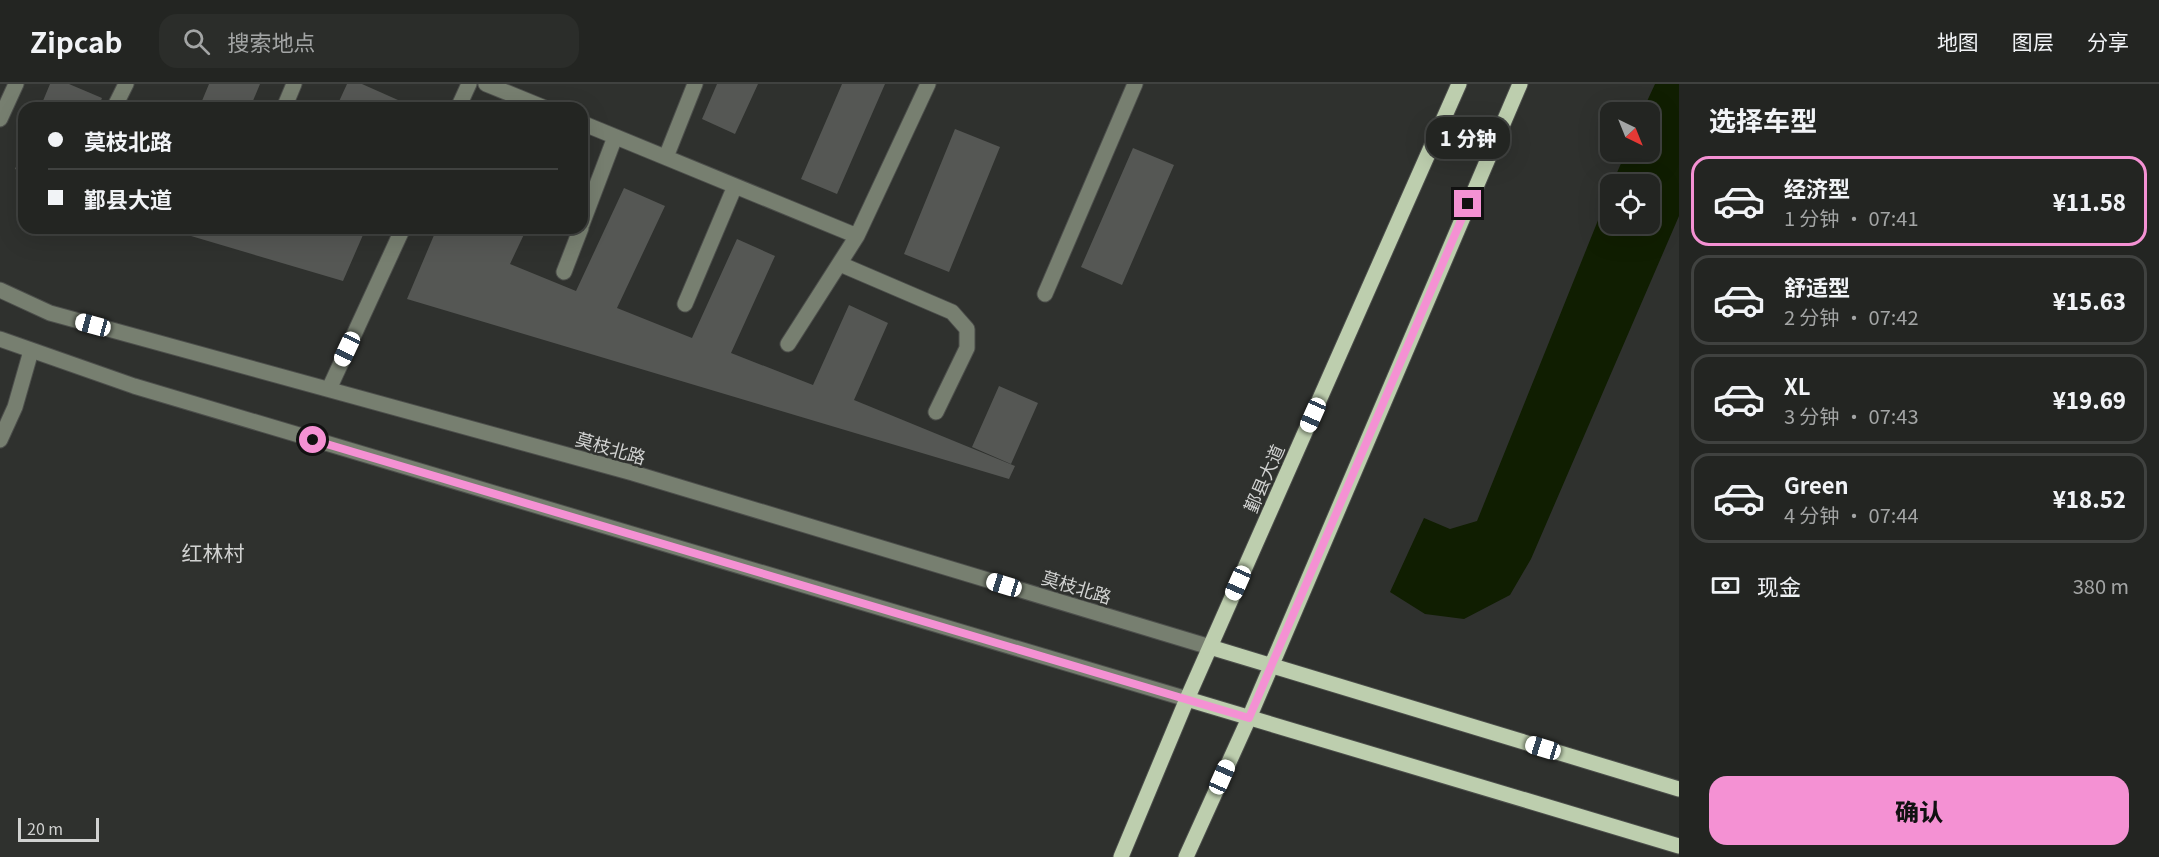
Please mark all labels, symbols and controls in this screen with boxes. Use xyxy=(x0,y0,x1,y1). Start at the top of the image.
search box xyxy=(159,14,579,68)
text: Zipcab xyxy=(30,21,123,61)
icon: search xyxy=(180,25,213,58)
text: 搜索地点 xyxy=(228,25,316,57)
text: 地图 xyxy=(1937,26,1979,56)
text: 图层 xyxy=(2012,26,2054,56)
text: 分享 xyxy=(2087,26,2129,56)
text: 选择车型 xyxy=(1709,100,1817,139)
north arrow xyxy=(1600,102,1660,162)
map controls xyxy=(1600,102,1660,234)
callout: 1 分钟 xyxy=(1426,117,1510,159)
text: 1 分钟 xyxy=(1440,123,1496,152)
text: 莫枝北路 xyxy=(84,124,172,156)
text: 经济型 xyxy=(1784,171,1850,203)
button: locate xyxy=(1600,174,1660,234)
icon: car xyxy=(1712,174,1766,228)
text: 鄞县大道 xyxy=(84,182,172,214)
text: ¥11.58 xyxy=(2053,185,2126,217)
route end xyxy=(1454,190,1481,217)
text: 1 分钟 · 07:41 xyxy=(1784,203,1919,232)
text: 舒适型 xyxy=(1784,270,1850,302)
icon: car xyxy=(1712,273,1766,327)
text: ¥15.63 xyxy=(2053,284,2126,316)
text: 2 分钟 · 07:42 xyxy=(1784,302,1919,331)
car xyxy=(73,312,113,338)
car xyxy=(331,329,363,369)
text: XL xyxy=(1784,369,1811,401)
icon: car xyxy=(1712,372,1766,426)
text: ¥19.69 xyxy=(2053,383,2126,415)
car xyxy=(1297,395,1329,435)
text: 3 分钟 · 07:43 xyxy=(1784,401,1919,430)
street label: 莫枝北路 xyxy=(573,425,649,469)
route start xyxy=(299,426,326,453)
street label: 鄞县大道 xyxy=(1236,440,1290,516)
text: Green xyxy=(1784,468,1849,500)
icon: car xyxy=(1712,471,1766,525)
text: ¥18.52 xyxy=(2053,482,2126,514)
text: 4 分钟 · 07:44 xyxy=(1784,500,1919,529)
district label: 红林村 xyxy=(182,537,245,567)
street label: 莫枝北路 xyxy=(1039,563,1115,609)
car xyxy=(1222,563,1254,603)
icon: cash xyxy=(1709,569,1742,602)
text: 现金 xyxy=(1757,569,1801,601)
car xyxy=(984,571,1024,599)
text: 380 m xyxy=(2073,571,2129,600)
car xyxy=(1523,734,1563,762)
car xyxy=(1206,757,1238,797)
button: 确认 xyxy=(1709,776,2129,845)
scale bar xyxy=(18,815,99,842)
text: 20 m xyxy=(27,816,63,840)

